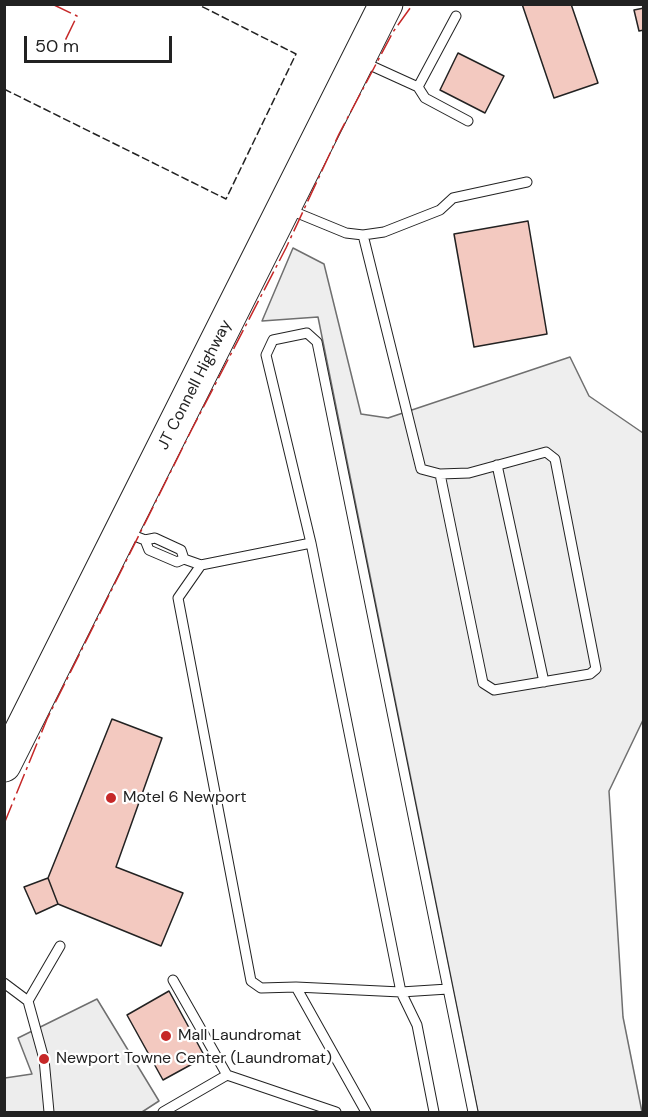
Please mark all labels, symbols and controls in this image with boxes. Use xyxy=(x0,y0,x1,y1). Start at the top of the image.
scale bar xyxy=(27,24,176,62)
text: 50 m xyxy=(35,34,79,58)
street label: JT Connell Highway xyxy=(154,317,236,453)
place label: Motel 6 Newport xyxy=(123,788,247,808)
marker: Motel 6 Newport xyxy=(104,791,118,805)
place label: Mall Laundromat xyxy=(178,1026,301,1046)
marker: Mall Laundromat xyxy=(159,1029,173,1043)
place label: Newport Towne Center (Laundromat) xyxy=(56,1049,332,1069)
marker: Newport Towne Center (Laundromat) xyxy=(37,1052,51,1066)

